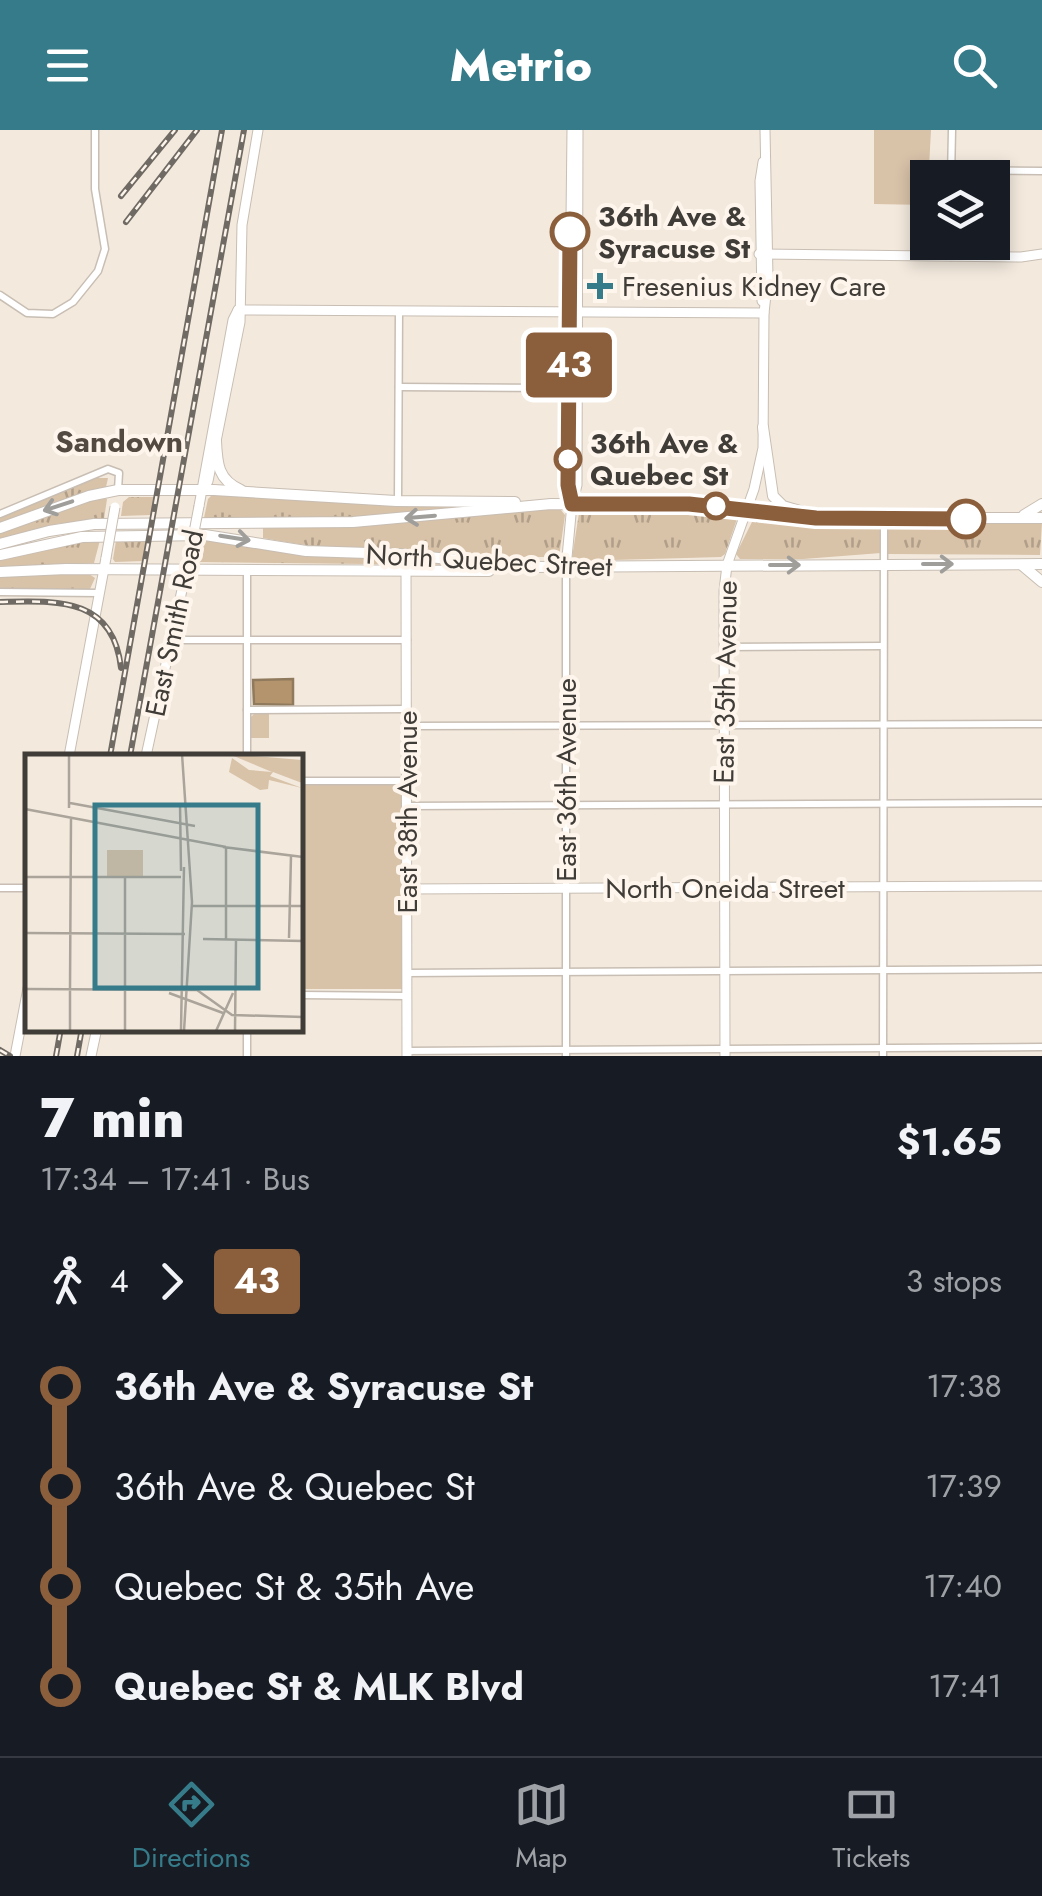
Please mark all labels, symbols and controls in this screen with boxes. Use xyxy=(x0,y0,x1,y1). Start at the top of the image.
text: Metrio xyxy=(450,33,592,98)
icon: menu xyxy=(40,38,95,93)
icon: search xyxy=(947,38,1002,93)
map controls xyxy=(910,160,1010,260)
button: layers xyxy=(910,160,1010,260)
place label: 36th Ave & Syracuse St xyxy=(598,196,750,269)
marker: 36th Ave & Syracuse St xyxy=(551,213,589,251)
place label: Fresenius Kidney Care xyxy=(622,266,886,307)
marker: Fresenius Kidney Care xyxy=(587,273,613,299)
line badge: 43 xyxy=(524,332,614,398)
text: 43 xyxy=(546,340,592,390)
district label: Sandown xyxy=(55,420,183,463)
place label: 36th Ave & Quebec St xyxy=(590,423,738,496)
marker: 36th Ave & Quebec St xyxy=(555,446,581,472)
unlabelled marker xyxy=(703,493,729,519)
one-way arrow xyxy=(43,498,74,516)
unlabelled marker xyxy=(947,500,985,538)
one-way arrow xyxy=(404,508,436,527)
street label: East Smith Road xyxy=(135,526,214,720)
one-way arrow xyxy=(218,530,251,548)
street label: North Quebec Street xyxy=(365,534,613,587)
one-way arrow xyxy=(920,554,953,574)
one-way arrow xyxy=(768,556,801,574)
street label: East 35th Avenue xyxy=(703,580,748,784)
street label: East 36th Avenue xyxy=(546,678,587,882)
street label: East 38th Avenue xyxy=(387,711,428,913)
inset map xyxy=(25,754,302,1031)
street label: North Oneida Street xyxy=(605,868,845,909)
text: 7 min xyxy=(40,1078,185,1158)
text: $1.65 xyxy=(897,1114,1002,1169)
text: 17:34 – 17:41 · Bus xyxy=(40,1156,310,1202)
icon: walk xyxy=(40,1254,95,1309)
icon: forward xyxy=(144,1254,199,1309)
text: 43 xyxy=(234,1256,280,1306)
text: 4 xyxy=(110,1258,129,1304)
text: 3 stops xyxy=(906,1258,1002,1304)
text: 36th Ave & Syracuse St xyxy=(114,1359,533,1414)
text: 17:38 xyxy=(926,1363,1002,1409)
text: 36th Ave & Quebec St xyxy=(114,1459,475,1514)
text: 17:39 xyxy=(925,1463,1002,1509)
text: Quebec St & 35th Ave xyxy=(114,1559,474,1614)
text: 17:40 xyxy=(923,1563,1002,1609)
text: Quebec St & MLK Blvd xyxy=(114,1659,524,1714)
text: 17:41 xyxy=(928,1663,1002,1709)
tab: Directions xyxy=(132,1777,250,1878)
tab: Map xyxy=(514,1777,569,1878)
tab: Tickets xyxy=(832,1777,910,1878)

